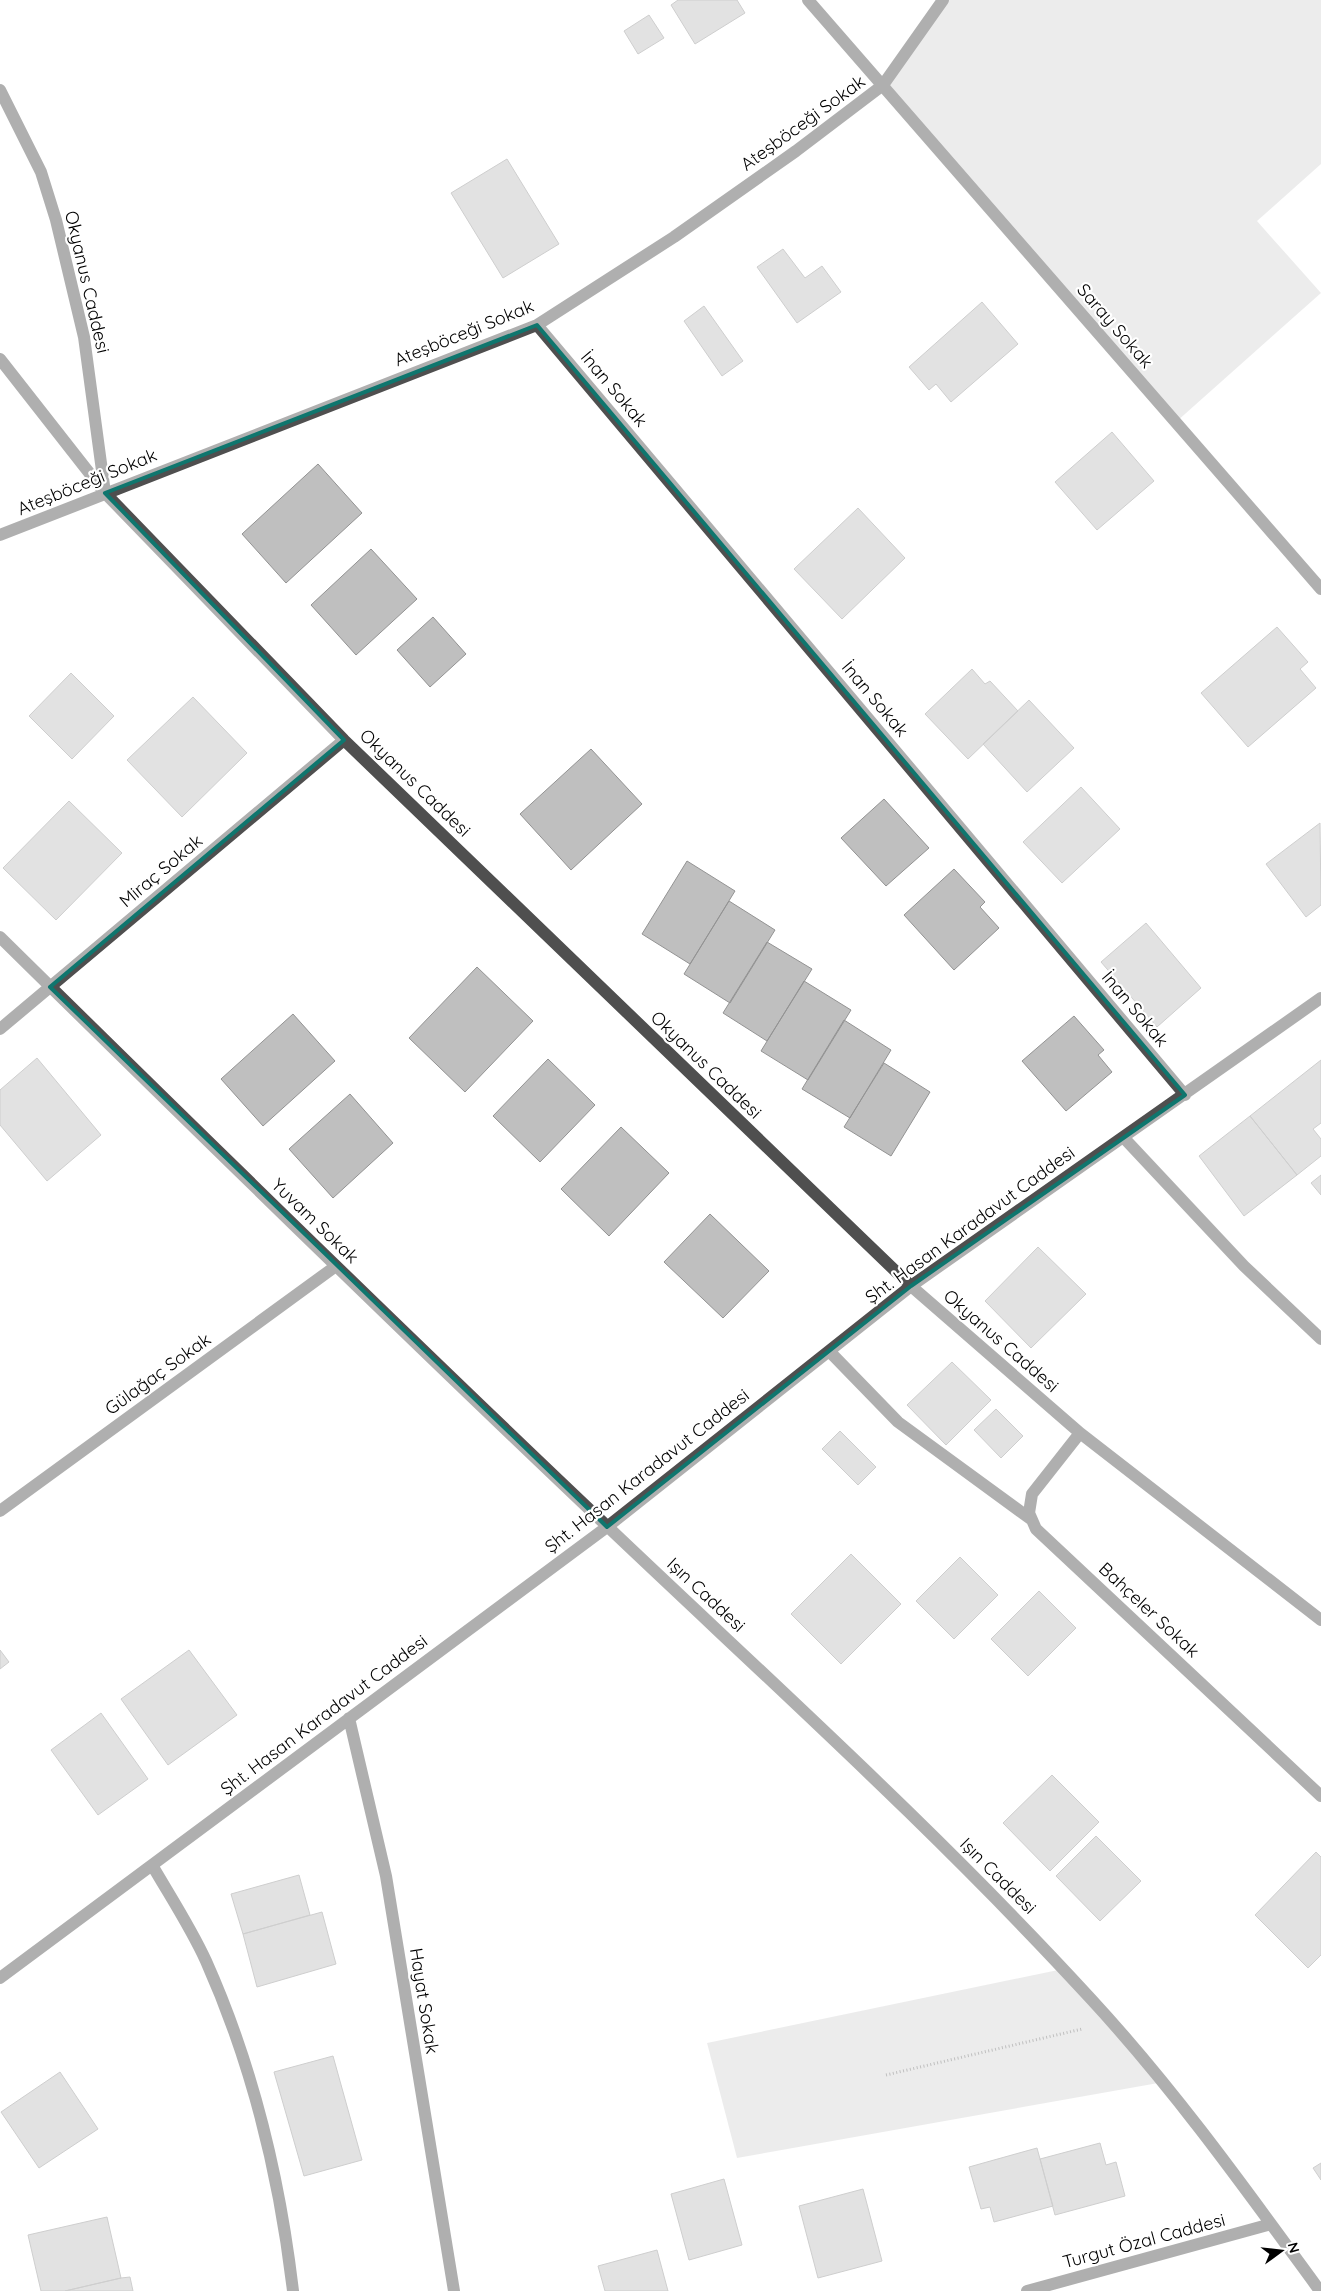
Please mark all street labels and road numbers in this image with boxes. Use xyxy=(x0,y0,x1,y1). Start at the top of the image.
street label: Ateşböceği Sokak xyxy=(736,70,870,176)
street label: Okyanus Caddesi xyxy=(60,208,115,355)
street label: Saray Sokak xyxy=(1072,279,1158,373)
street label: Ateşböceği Sokak xyxy=(391,294,537,371)
street label: İnan Sokak xyxy=(576,346,653,431)
street label: Ateşböceği Sokak xyxy=(14,443,160,520)
street label: İnan Sokak xyxy=(837,656,914,741)
street label: Okyanus Caddesi xyxy=(355,724,476,841)
street label: Miraç Sokak xyxy=(114,829,207,912)
street label: İnan Sokak xyxy=(1097,966,1174,1051)
street label: Okyanus Caddesi xyxy=(646,1006,767,1123)
street label: Şht. Hasan Karadavut Caddesi xyxy=(860,1141,1079,1308)
street label: Yuvam Sokak xyxy=(267,1173,364,1268)
street label: Okyanus Caddesi xyxy=(939,1284,1064,1397)
street label: Gülağaç Sokak xyxy=(100,1327,215,1420)
street label: Şht. Hasan Karadavut Caddesi xyxy=(540,1384,754,1558)
street label: Işın Caddesi xyxy=(662,1552,750,1637)
street label: Bahçeler Sokak xyxy=(1094,1557,1205,1662)
street label: Şht. Hasan Karadavut Caddesi xyxy=(216,1629,432,1800)
street label: Işın Caddesi xyxy=(955,1832,1042,1919)
street label: Hayat Sokak xyxy=(405,1946,444,2056)
street label: Turgut Özal Caddesi xyxy=(1060,2208,1228,2273)

